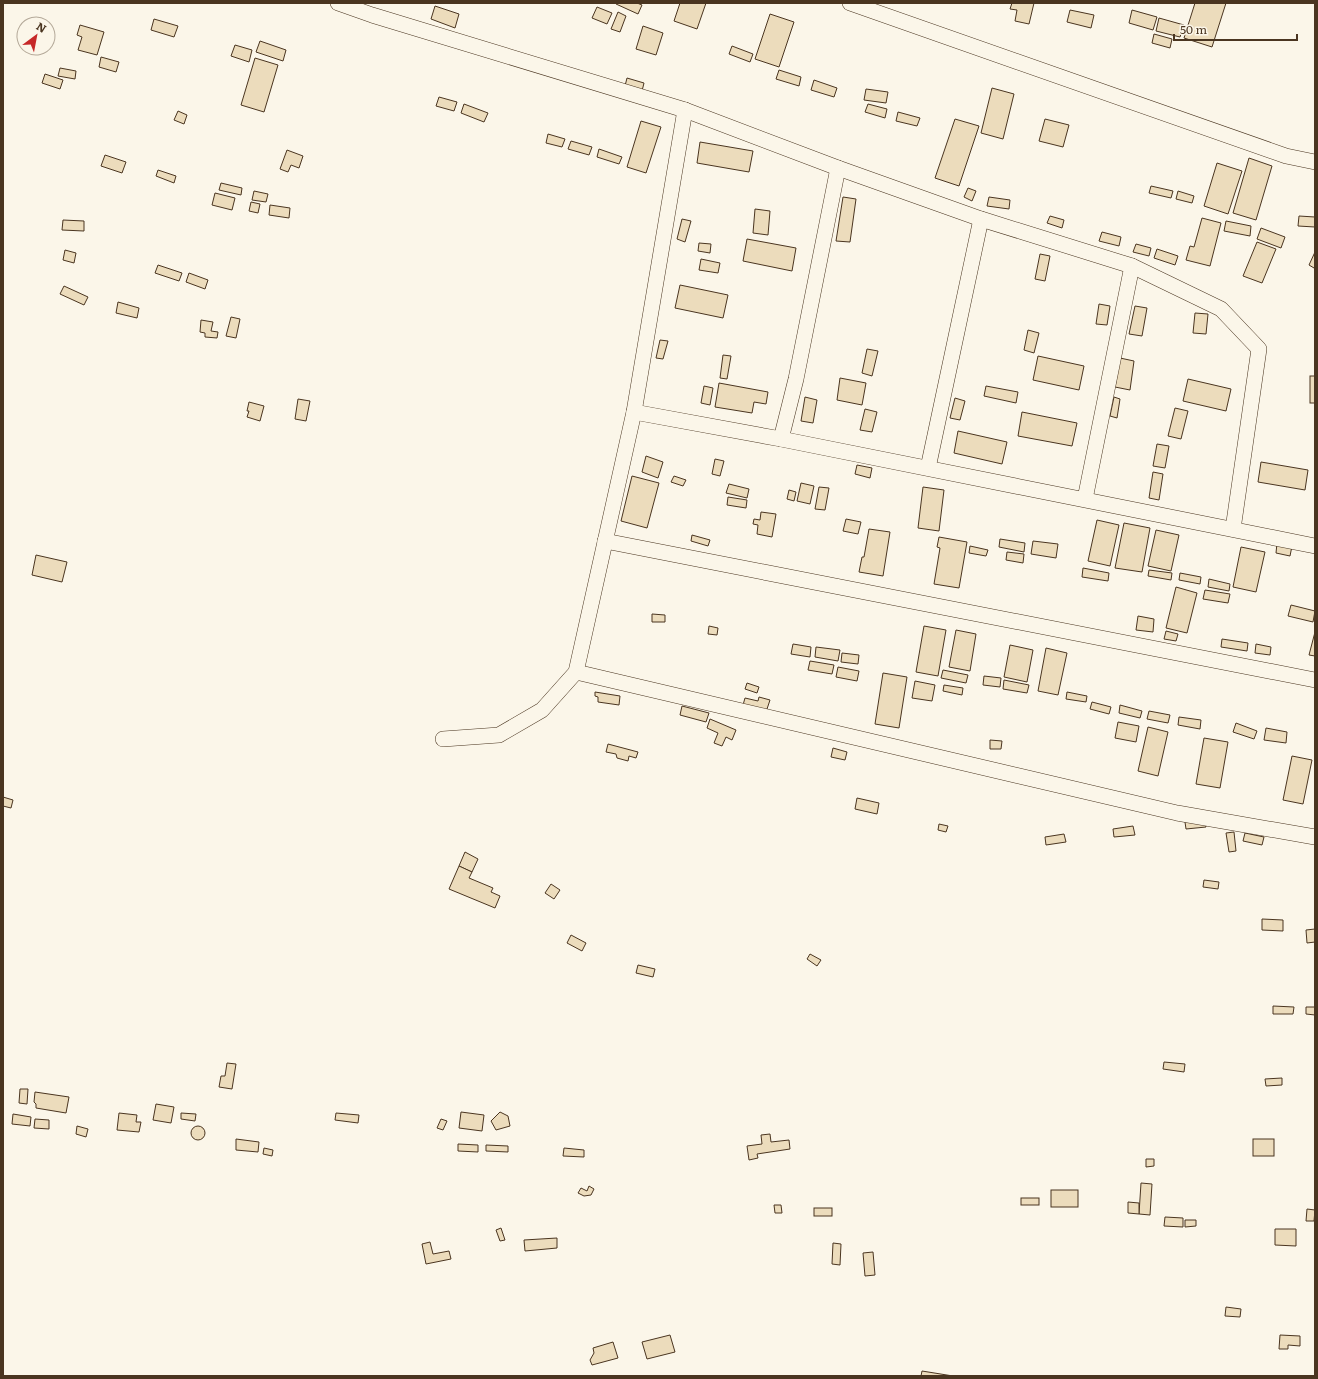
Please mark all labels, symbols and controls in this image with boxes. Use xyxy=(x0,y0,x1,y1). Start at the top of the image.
north arrow xyxy=(16,16,56,56)
scale bar xyxy=(1174,16,1297,42)
text: N xyxy=(34,17,50,36)
text: 50 m xyxy=(1180,20,1207,38)

